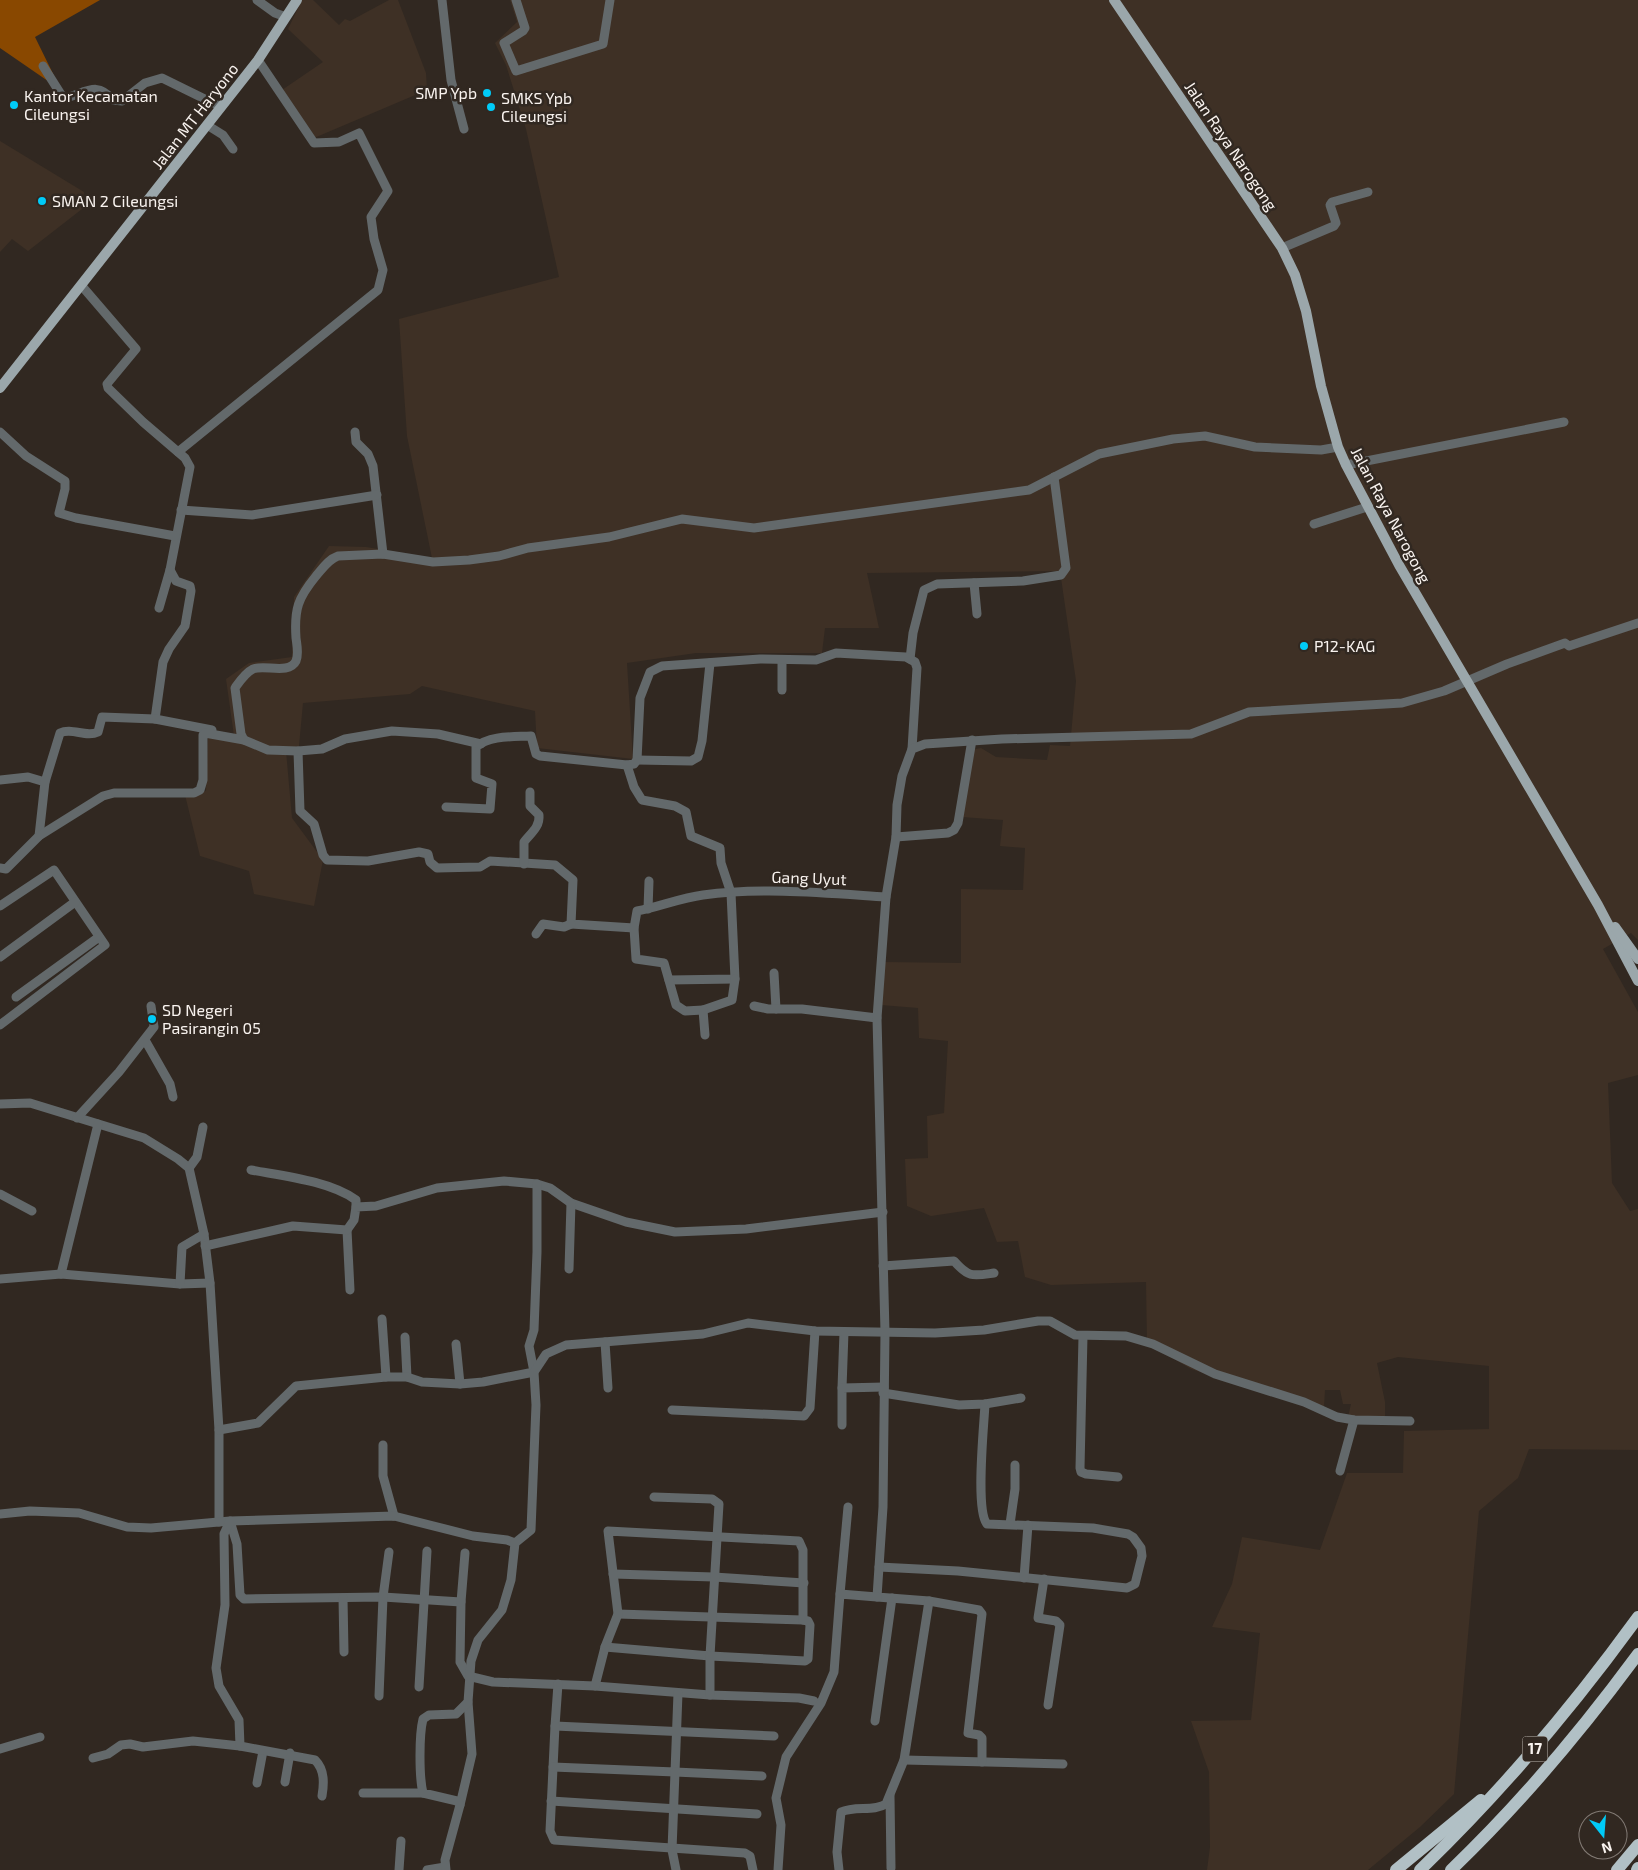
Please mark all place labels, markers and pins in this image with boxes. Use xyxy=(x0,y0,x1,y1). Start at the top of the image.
place label: SMP Ypb xyxy=(415,83,477,102)
place label: Kantor Kecamatan Cileungsi xyxy=(24,86,158,123)
marker: SMP Ypb xyxy=(481,87,493,99)
place label: SMKS Ypb Cileungsi xyxy=(501,88,572,125)
marker: Kantor Kecamatan Cileungsi xyxy=(8,99,20,111)
marker: SMKS Ypb Cileungsi xyxy=(485,101,497,113)
place label: SMAN 2 Cileungsi xyxy=(52,191,178,210)
marker: SMAN 2 Cileungsi xyxy=(36,195,48,207)
place label: P12-KAG xyxy=(1314,636,1375,655)
marker: P12-KAG xyxy=(1298,640,1310,652)
place label: SD Negeri Pasirangin 05 xyxy=(162,1000,261,1037)
marker: SD Negeri Pasirangin 05 xyxy=(146,1013,158,1025)

